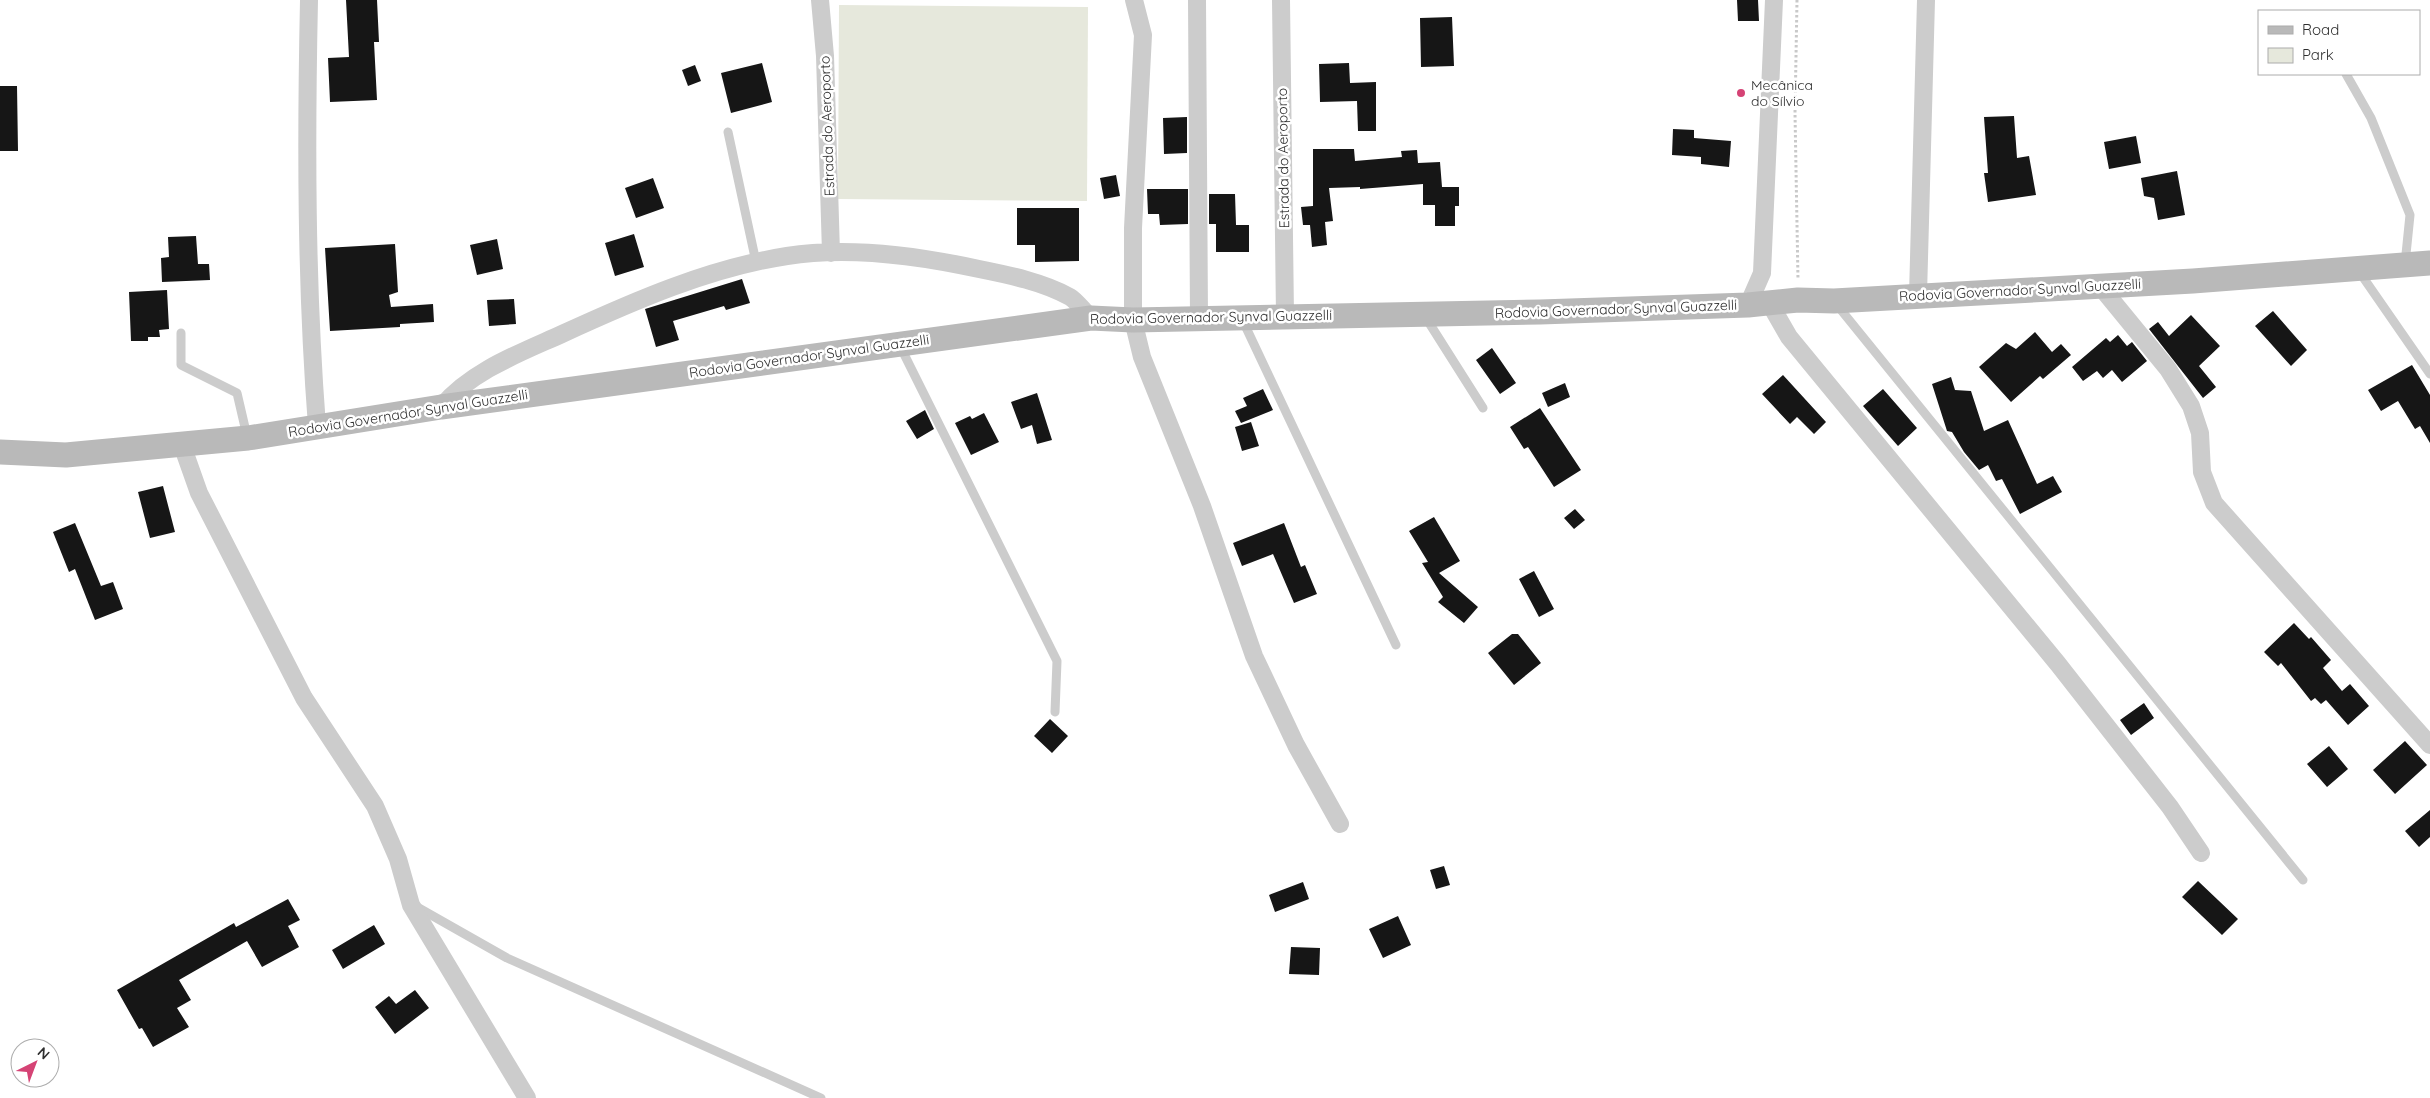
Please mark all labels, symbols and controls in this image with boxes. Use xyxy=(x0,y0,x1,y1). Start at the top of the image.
legend xyxy=(2258,10,2420,75)
text: Road xyxy=(2302,20,2339,39)
text: Park xyxy=(2302,45,2334,64)
street label: Estrada do Aeroporto xyxy=(816,55,838,197)
place label: Mecânica do Sílvio xyxy=(1751,76,1813,110)
marker: Mecânica do Sílvio xyxy=(1735,87,1747,99)
street label: Estrada do Aeroporto xyxy=(1273,88,1293,228)
street label: Rodovia Governador Synval Guazzelli xyxy=(1899,275,2141,305)
street label: Rodovia Governador Synval Guazzelli xyxy=(1495,296,1737,322)
street label: Rodovia Governador Synval Guazzelli xyxy=(1090,306,1332,328)
street label: Rodovia Governador Synval Guazzelli xyxy=(688,330,930,382)
street label: Rodovia Governador Synval Guazzelli xyxy=(287,385,529,441)
north arrow xyxy=(10,1038,60,1088)
text: N xyxy=(34,1043,54,1063)

